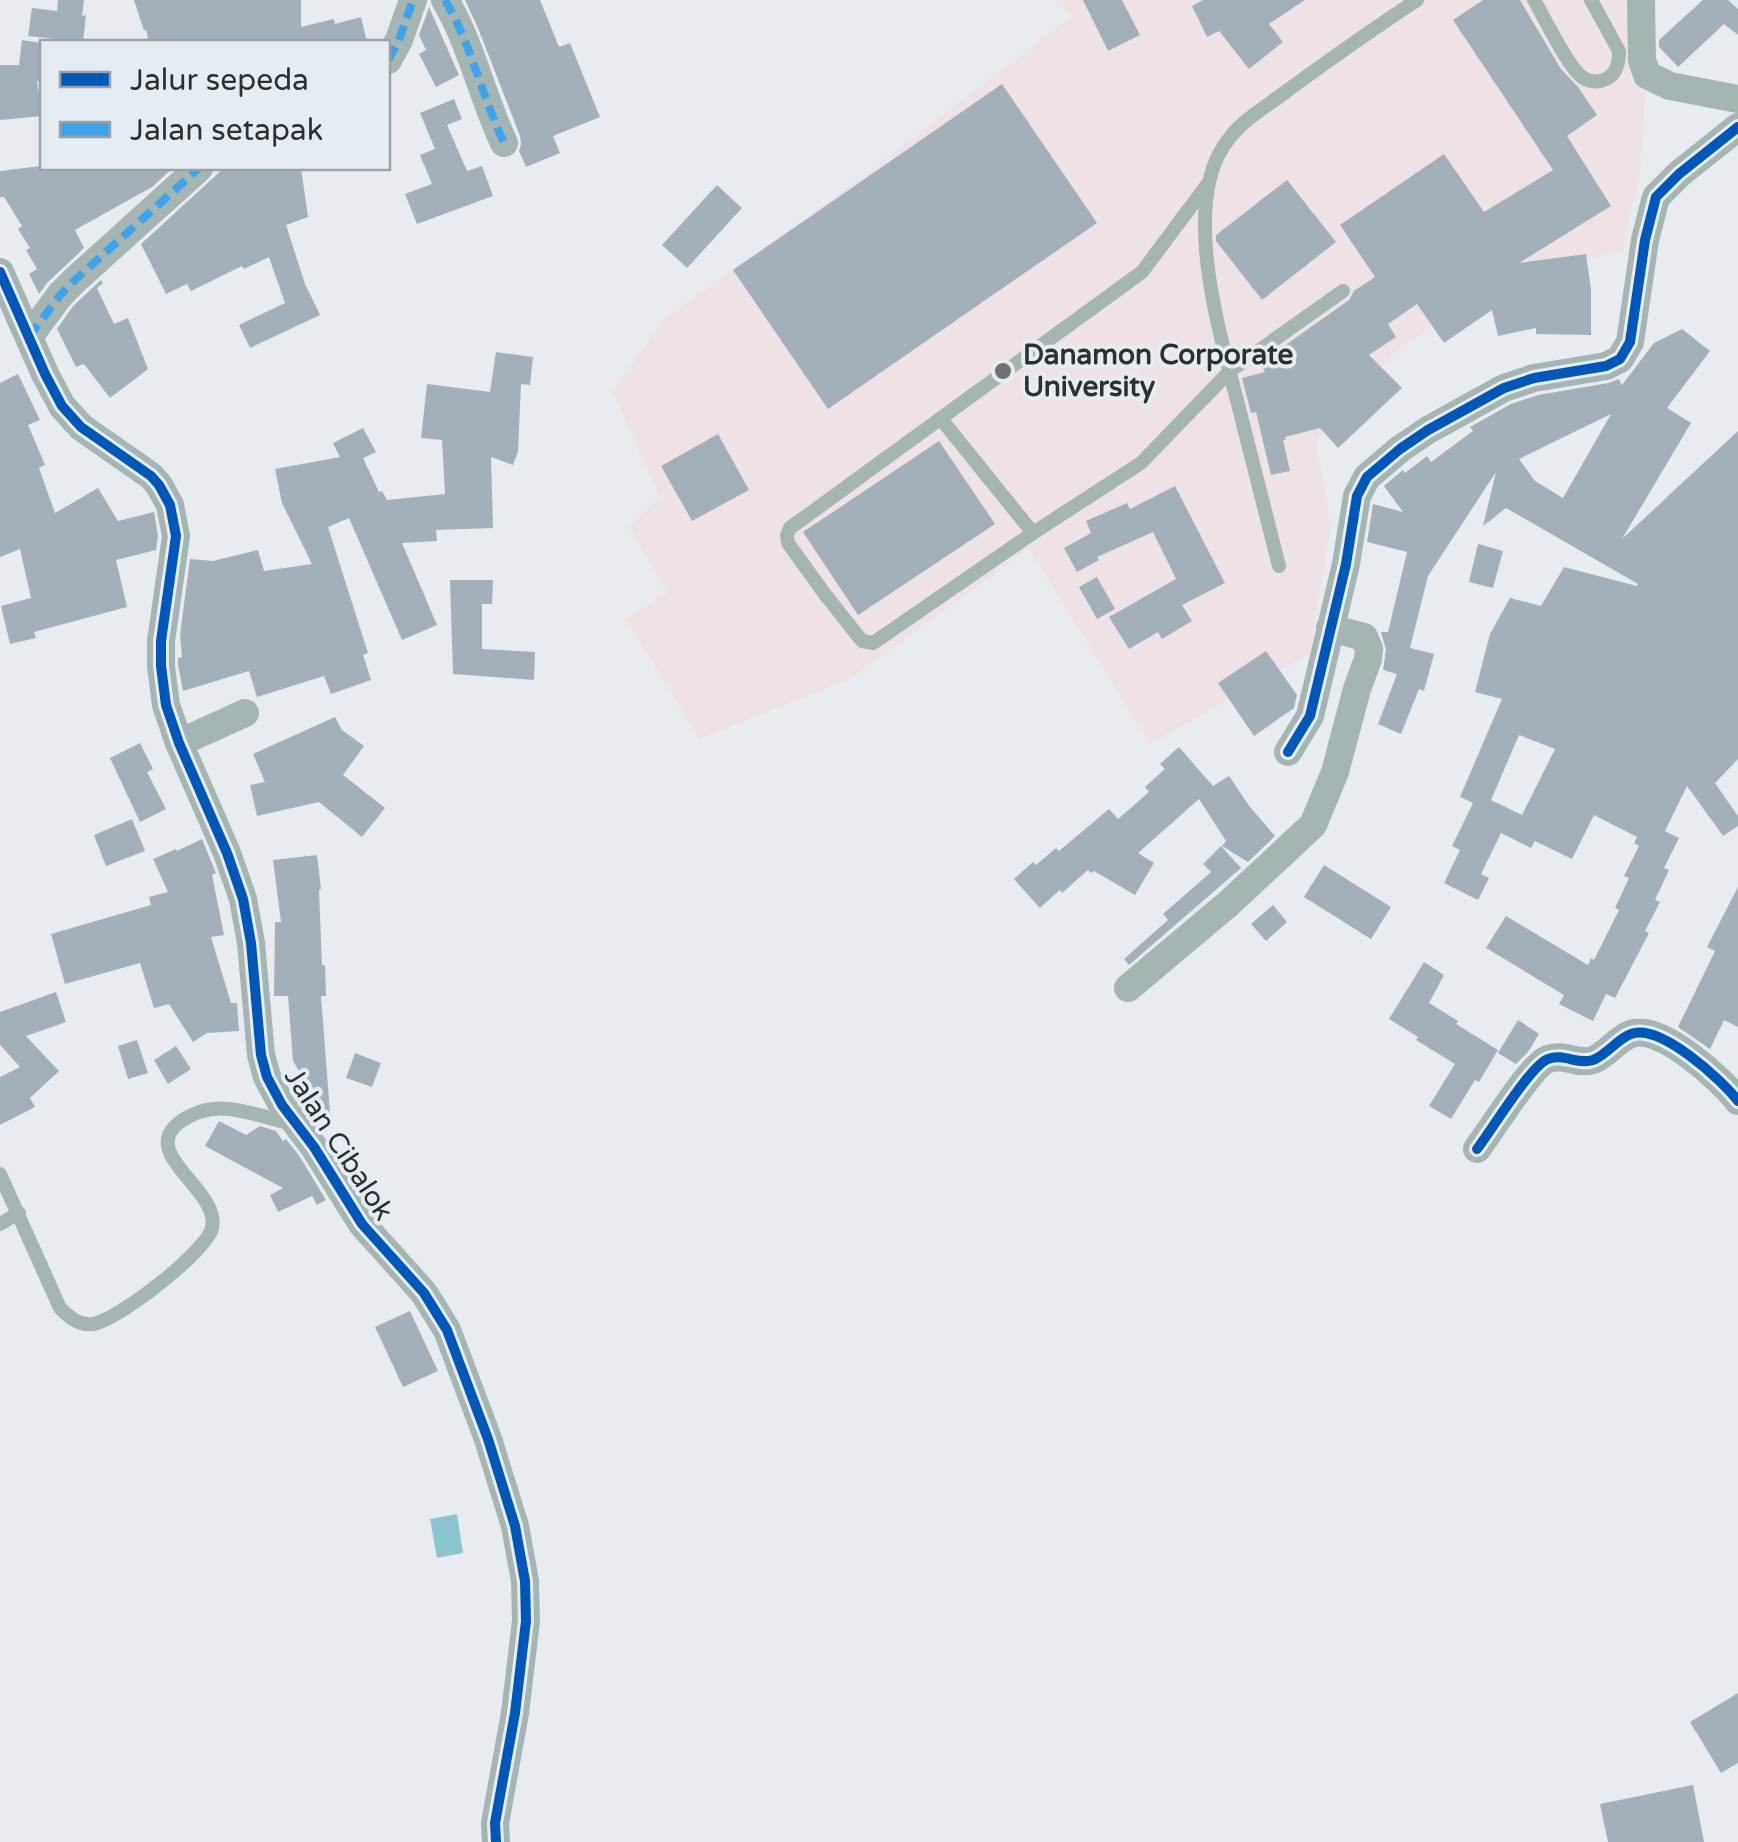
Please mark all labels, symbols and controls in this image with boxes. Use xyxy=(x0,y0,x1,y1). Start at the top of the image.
legend xyxy=(40,40,390,170)
text: Jalur sepeda xyxy=(130,62,309,99)
text: Jalan setapak xyxy=(130,112,323,149)
place label: Danamon Corporate University xyxy=(1023,338,1293,404)
marker: Danamon Corporate University xyxy=(992,360,1014,382)
street label: Jalan Cibalok xyxy=(277,1061,401,1227)

